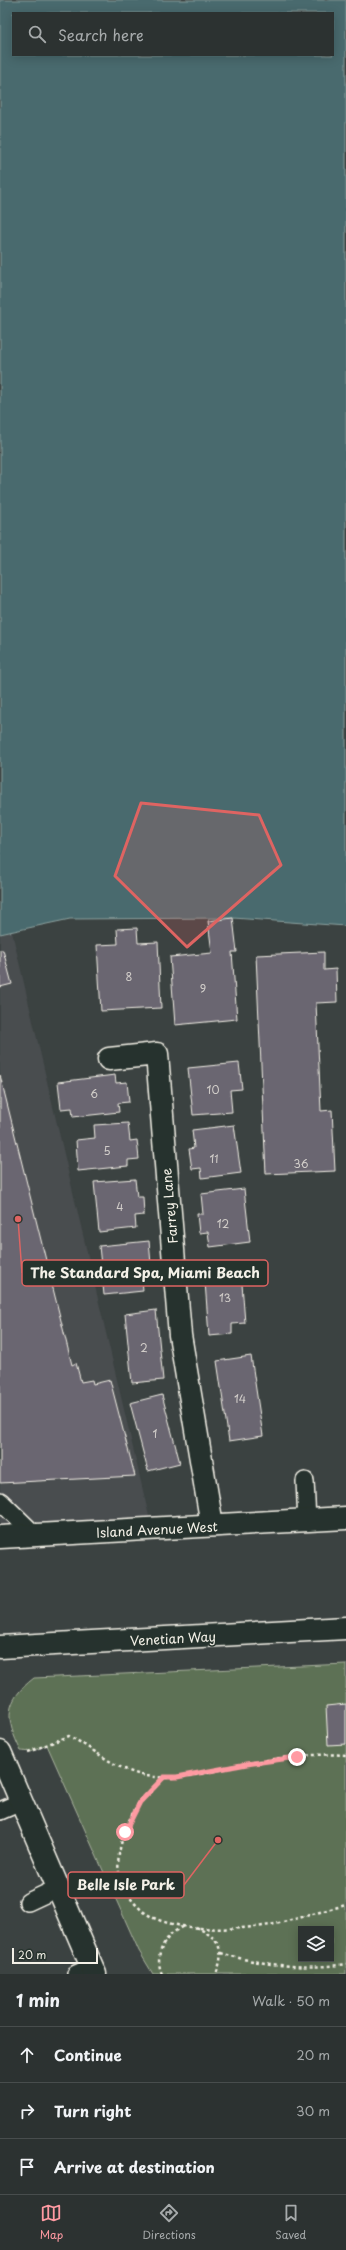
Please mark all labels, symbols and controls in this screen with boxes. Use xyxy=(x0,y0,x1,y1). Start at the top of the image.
search box xyxy=(12,12,334,56)
icon: search xyxy=(26,23,48,45)
text: Search here xyxy=(58,23,144,46)
house number: 8 xyxy=(126,968,133,985)
house number: 9 xyxy=(200,980,206,997)
house number: 10 xyxy=(207,1081,219,1098)
house number: 6 xyxy=(90,1085,98,1102)
house number: 5 xyxy=(103,1142,111,1159)
house number: 11 xyxy=(209,1150,219,1167)
house number: 36 xyxy=(294,1155,309,1172)
street label: Farrey Lane xyxy=(156,1167,182,1245)
house number: 4 xyxy=(116,1198,124,1215)
house number: 12 xyxy=(217,1215,230,1232)
callout: The Standard Spa, Miami Beach xyxy=(22,1260,268,1286)
text: The Standard Spa, Miami Beach xyxy=(30,1262,260,1283)
house number: 13 xyxy=(219,1289,231,1306)
house number: 2 xyxy=(140,1339,148,1356)
house number: 14 xyxy=(234,1390,246,1407)
house number: 1 xyxy=(153,1425,158,1442)
street label: Island Avenue West xyxy=(96,1516,218,1542)
street label: Venetian Way xyxy=(130,1626,216,1650)
route end xyxy=(288,1748,306,1766)
route start xyxy=(116,1823,134,1841)
callout: Belle Isle Park xyxy=(68,1872,184,1898)
text: Belle Isle Park xyxy=(77,1874,176,1895)
map controls xyxy=(298,1926,334,1962)
button: layers xyxy=(298,1926,334,1962)
scale bar xyxy=(12,1946,98,1965)
text: 20 m xyxy=(18,1946,46,1963)
text: 1 min xyxy=(16,1987,60,2013)
text: Walk · 50 m xyxy=(252,1991,330,2010)
text: Continue xyxy=(54,2043,122,2066)
icon: ahead xyxy=(16,2044,38,2066)
text: 20 m xyxy=(296,2045,330,2064)
text: Turn right xyxy=(54,2099,131,2122)
icon: right xyxy=(16,2100,38,2122)
text: 30 m xyxy=(296,2101,330,2120)
text: Arrive at destination xyxy=(54,2155,215,2178)
icon: arrive xyxy=(16,2156,38,2178)
tab: Map xyxy=(40,2202,63,2243)
tab: Directions xyxy=(142,2202,196,2243)
tab: Saved xyxy=(275,2202,306,2243)

